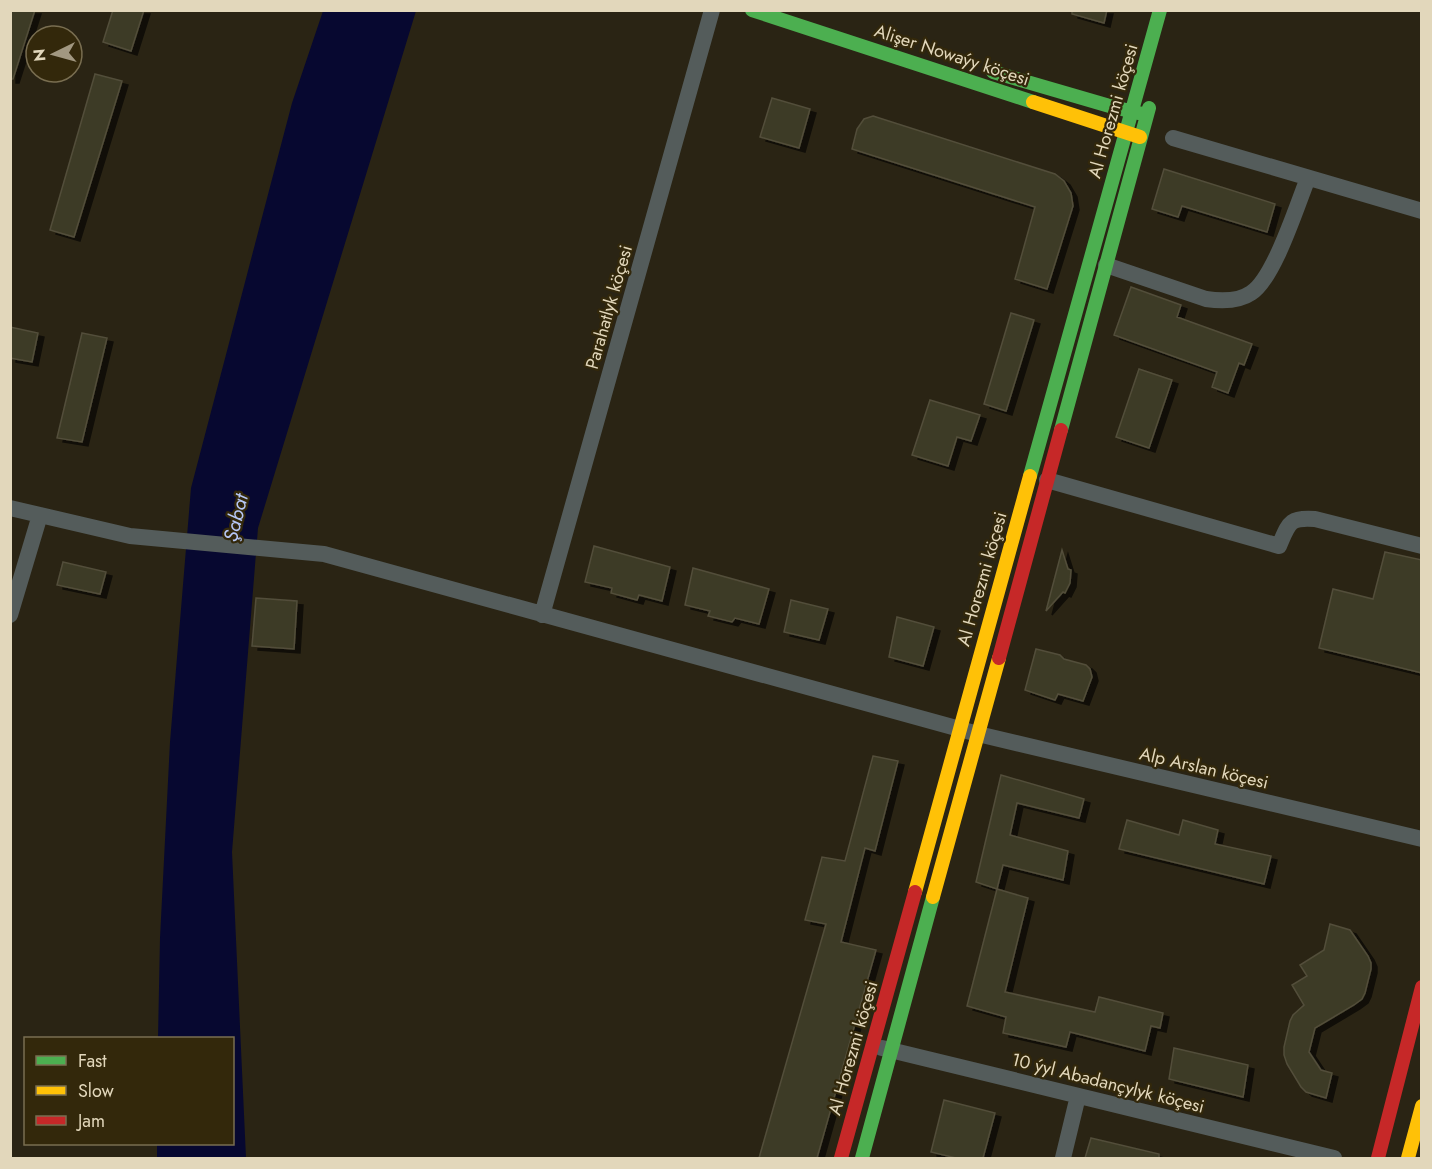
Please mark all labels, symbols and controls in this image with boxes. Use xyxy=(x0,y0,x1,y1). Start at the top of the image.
street label: Alişer Nowaýy köçesi xyxy=(871,18,1033,92)
north arrow xyxy=(24,24,84,84)
street label: Al Horezmi köçesi xyxy=(1081,41,1145,181)
text: N xyxy=(28,48,52,63)
street label: Parahatlyk köçesi xyxy=(579,242,639,372)
water label: Şabat xyxy=(216,490,256,545)
street label: Al Horezmi köçesi xyxy=(950,509,1014,649)
street label: Alp Arslan köçesi xyxy=(1137,740,1271,796)
street label: Al Horezmi köçesi xyxy=(821,978,885,1118)
legend xyxy=(24,1037,234,1145)
street label: 10 ýyl Abadançylyk köçesi xyxy=(1009,1046,1207,1120)
text: Fast xyxy=(78,1048,107,1074)
text: Slow xyxy=(78,1078,115,1104)
text: Jam xyxy=(76,1108,105,1134)

